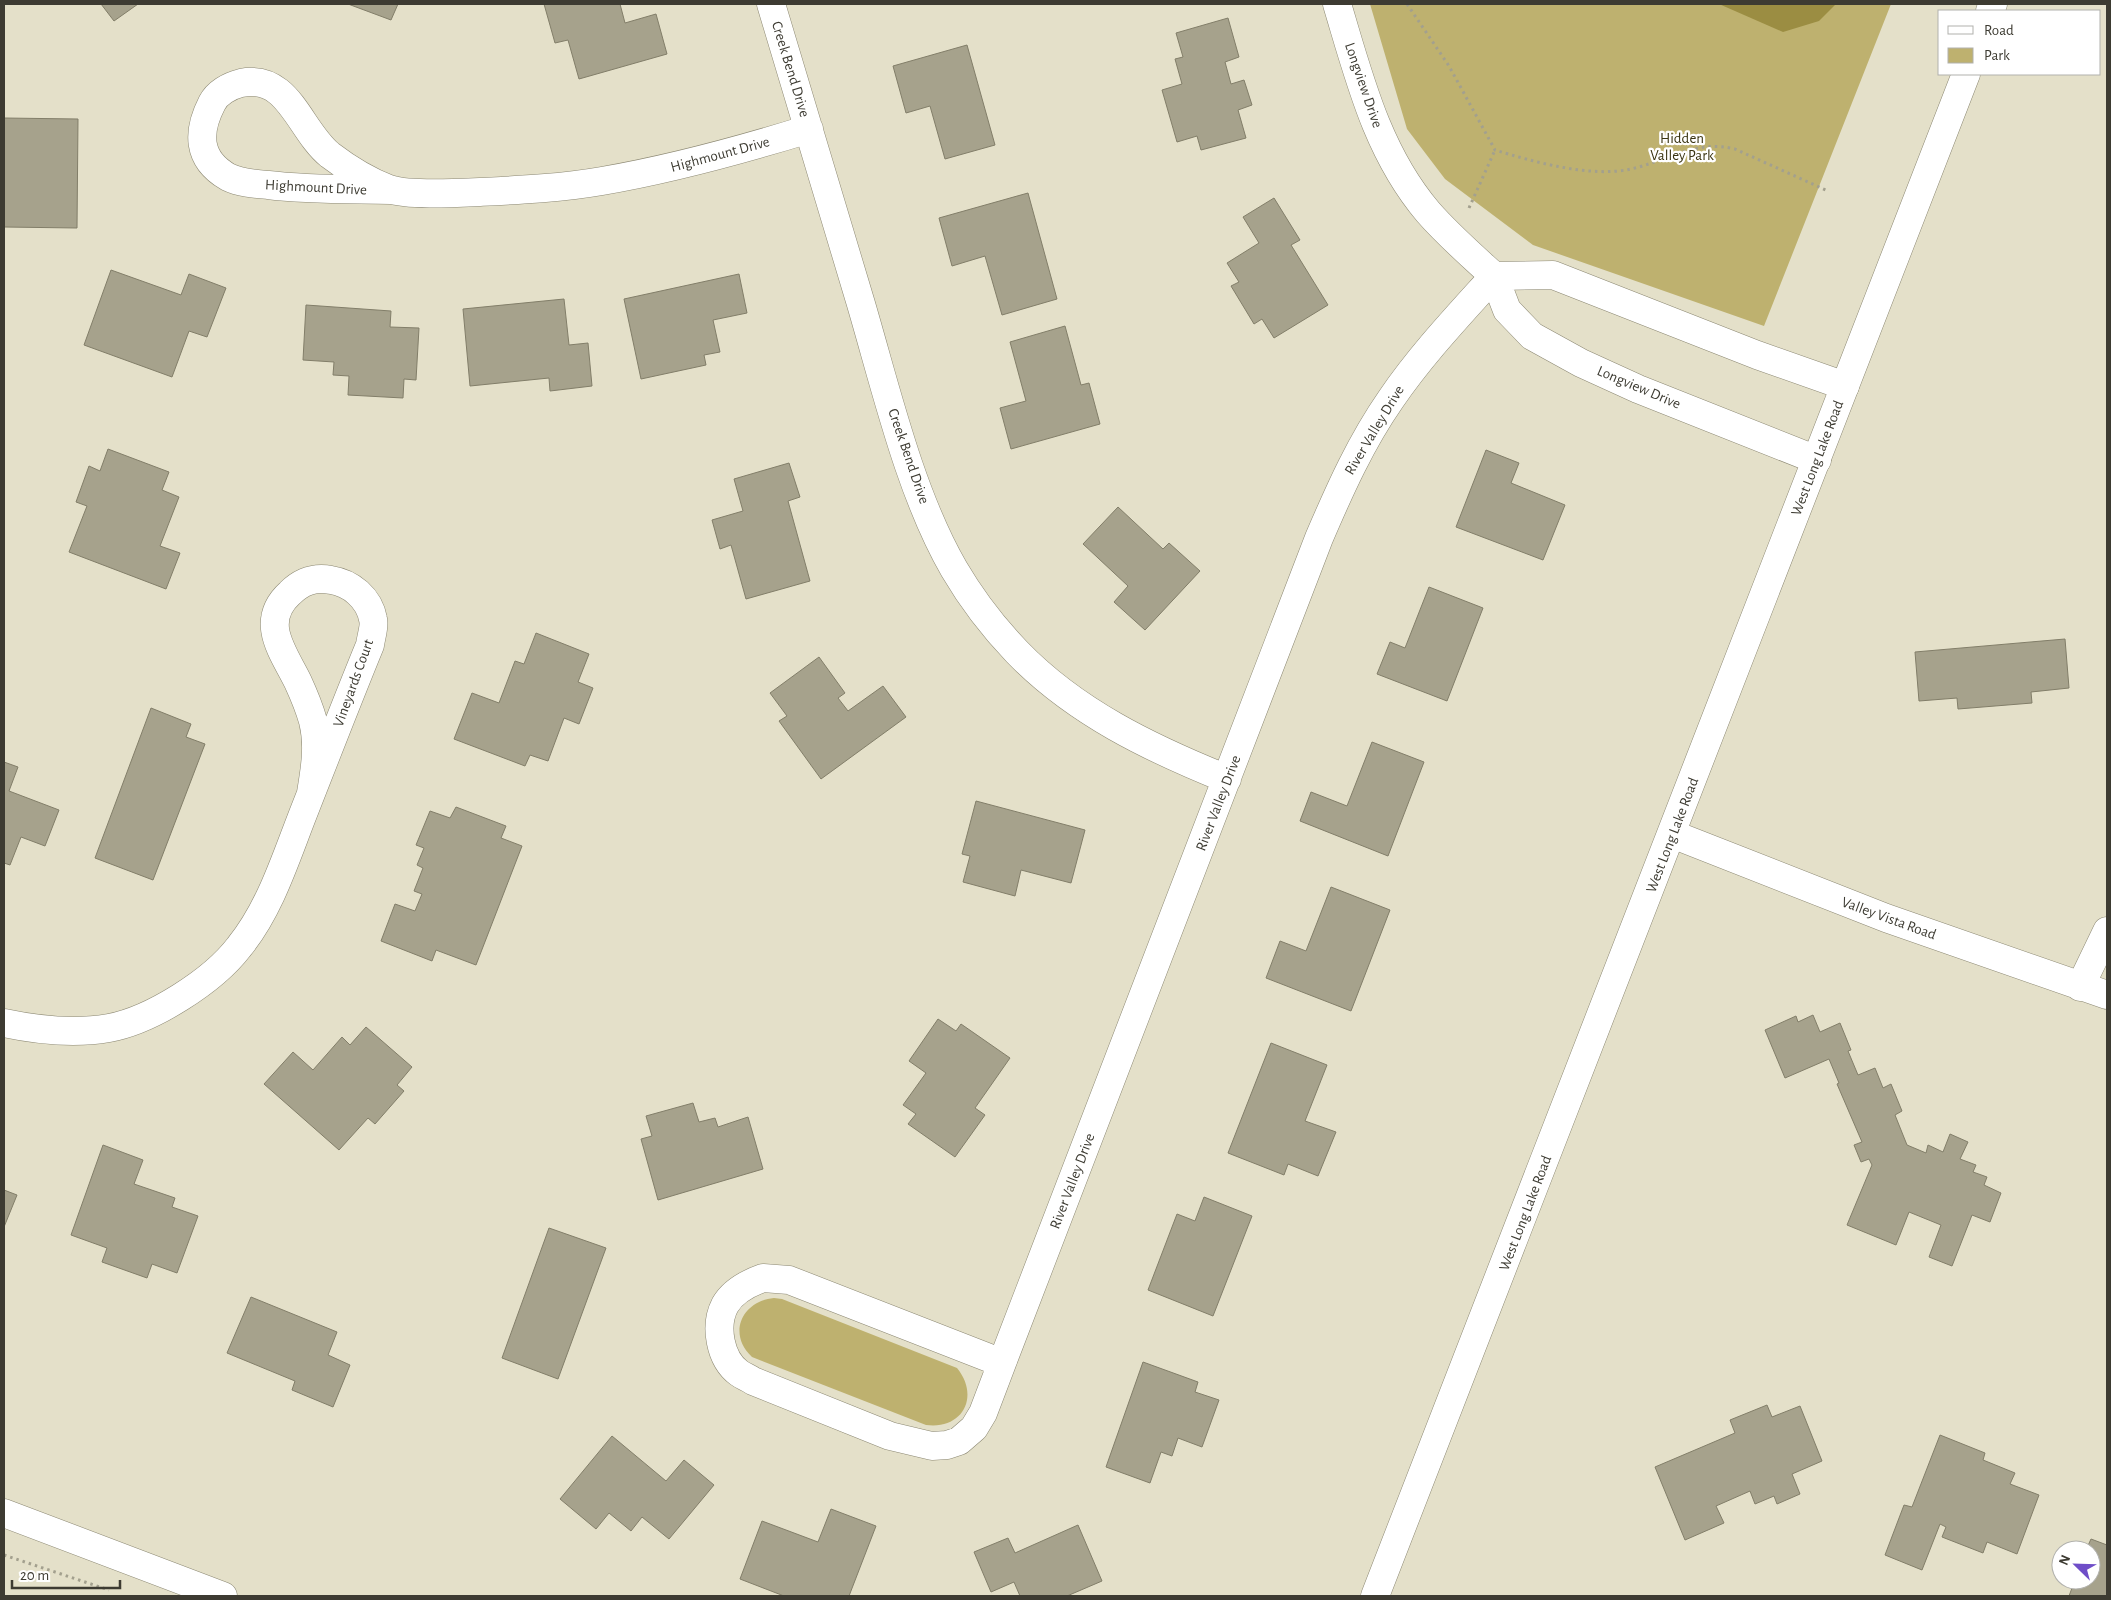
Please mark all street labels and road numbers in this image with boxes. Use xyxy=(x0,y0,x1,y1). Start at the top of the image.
street label: Creek Bend Drive xyxy=(769,19,812,119)
street label: Longview Drive xyxy=(1342,41,1385,130)
street label: Highmount Drive xyxy=(669,134,771,175)
street label: Highmount Drive xyxy=(265,177,367,198)
street label: Longview Drive xyxy=(1595,363,1683,412)
street label: River Valley Drive xyxy=(1342,383,1407,478)
street label: West Long Lake Road xyxy=(1789,398,1846,518)
street label: Creek Bend Drive xyxy=(885,407,932,506)
street label: Vineyards Court xyxy=(331,637,376,729)
street label: River Valley Drive xyxy=(1193,753,1244,853)
street label: West Long Lake Road xyxy=(1644,775,1701,895)
street label: Valley Vista Road xyxy=(1840,894,1938,943)
street label: River Valley Drive xyxy=(1047,1131,1098,1231)
street label: West Long Lake Road xyxy=(1497,1153,1554,1273)

